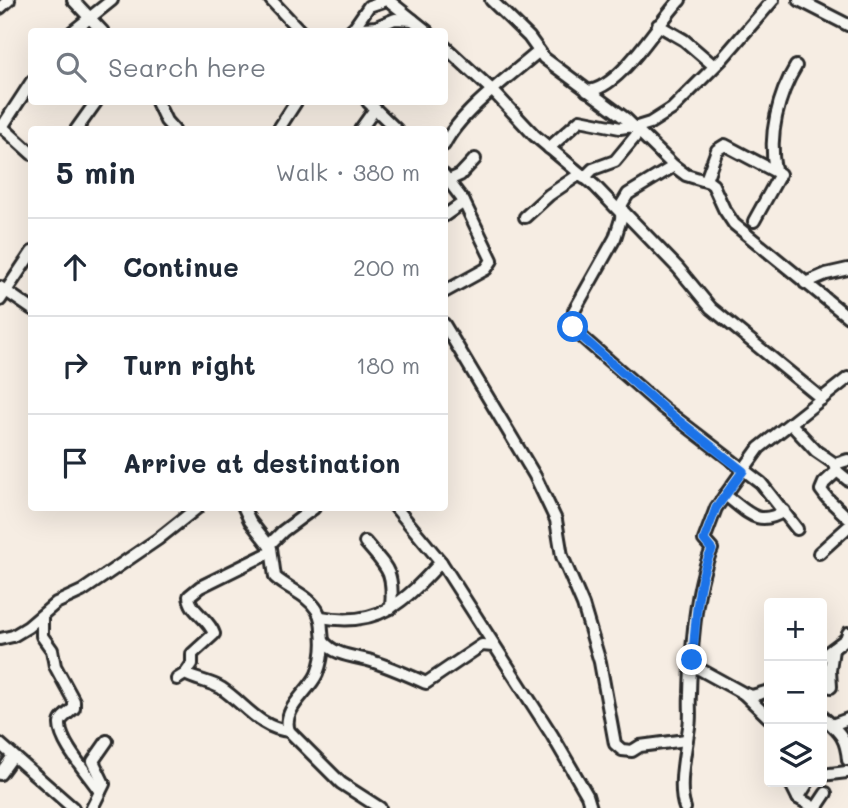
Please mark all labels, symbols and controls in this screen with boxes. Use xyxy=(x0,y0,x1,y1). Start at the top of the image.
search box xyxy=(28,28,448,105)
icon: search xyxy=(52,48,90,86)
text: Search here xyxy=(108,50,266,84)
text: 5 min xyxy=(56,152,136,192)
text: Walk · 380 m xyxy=(275,157,420,187)
icon: ahead xyxy=(56,248,94,286)
text: Continue xyxy=(123,250,239,284)
text: 200 m xyxy=(353,252,420,282)
route start xyxy=(557,311,588,342)
icon: right xyxy=(56,346,94,384)
text: Turn right xyxy=(123,348,256,382)
text: 180 m xyxy=(356,350,420,380)
icon: arrive xyxy=(56,444,94,482)
text: Arrive at destination xyxy=(123,446,400,480)
map controls xyxy=(764,598,827,787)
button: + xyxy=(764,598,827,661)
route end xyxy=(676,644,707,675)
button: − xyxy=(764,661,827,724)
button: layers xyxy=(764,724,827,787)

